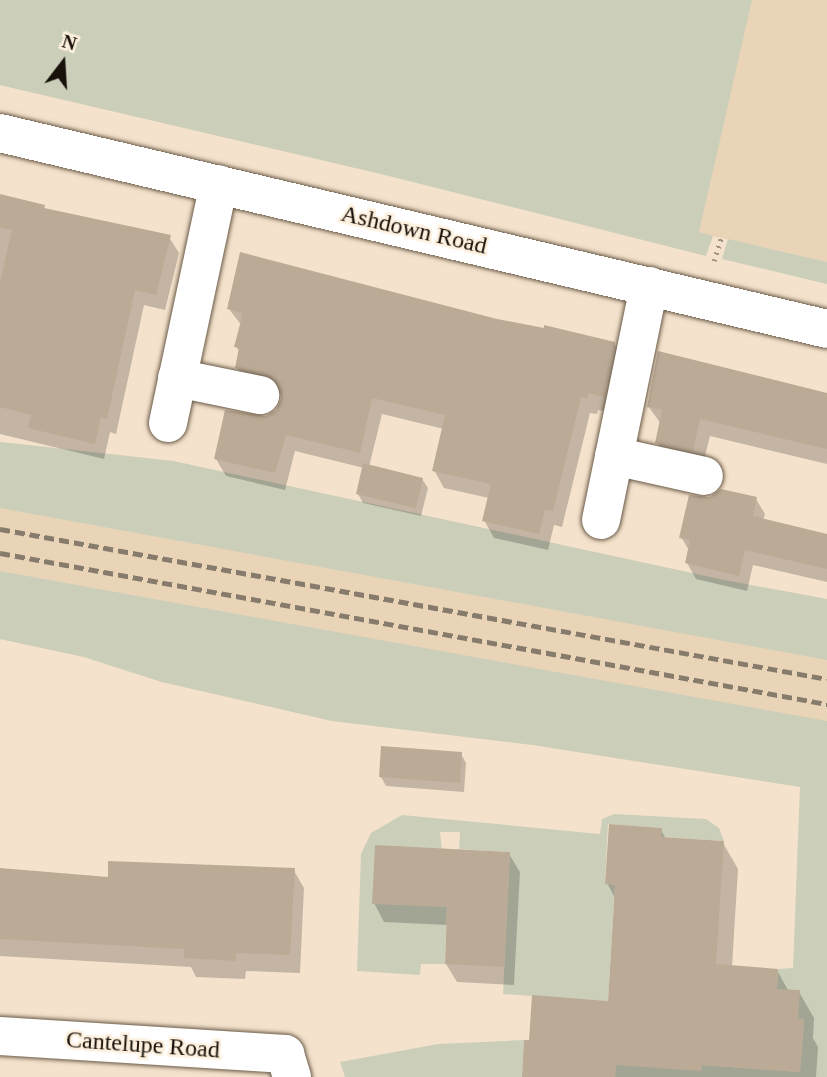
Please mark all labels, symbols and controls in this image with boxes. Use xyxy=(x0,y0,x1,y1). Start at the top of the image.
north arrow xyxy=(28,28,98,98)
text: N xyxy=(60,30,79,54)
street label: Ashdown Road xyxy=(338,199,490,261)
street label: Cantelupe Road xyxy=(65,1025,221,1065)

